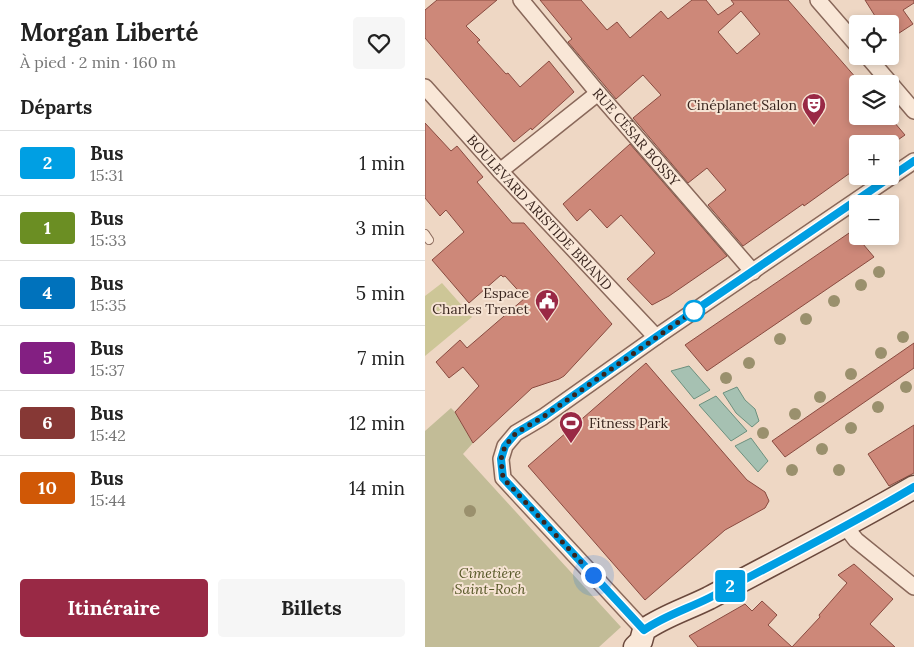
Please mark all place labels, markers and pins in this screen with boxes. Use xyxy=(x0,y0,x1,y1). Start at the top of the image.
theatre icon: Cinéplanet Salon xyxy=(801,92,827,126)
place label: Cinéplanet Salon xyxy=(687,96,797,114)
place label: Espace Charles Trenet xyxy=(432,284,530,318)
public building icon: Espace Charles Trenet xyxy=(534,288,560,322)
unlabelled marker xyxy=(683,300,705,322)
sports icon: Fitness Park xyxy=(558,410,584,444)
place label: Fitness Park xyxy=(589,414,669,432)

